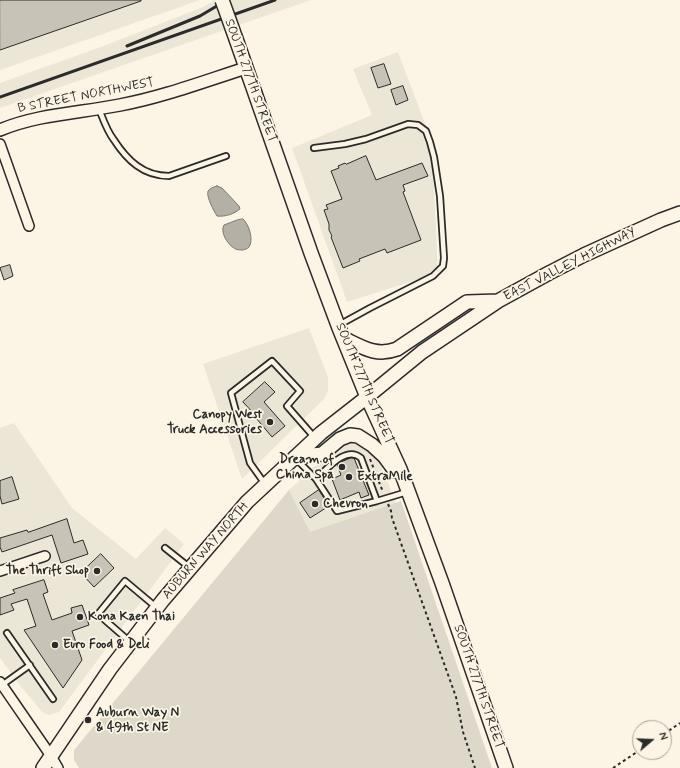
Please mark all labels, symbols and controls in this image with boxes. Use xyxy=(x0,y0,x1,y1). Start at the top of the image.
street label: SOUTH 277TH STREET xyxy=(220,17,280,145)
street label: B STREET NORTHWEST xyxy=(16,75,156,117)
street label: EAST VALLEY HIGHWAY xyxy=(501,225,639,305)
street label: SOUTH 277TH STREET xyxy=(331,321,397,447)
place label: Canopy West Truck Accessories xyxy=(167,407,262,438)
marker: Canopy West Truck Accessories xyxy=(265,417,275,427)
place label: Dream of China Spa xyxy=(276,452,334,483)
marker: Dream of China Spa xyxy=(337,462,347,472)
place label: ExtraMile xyxy=(357,469,413,485)
marker: ExtraMile xyxy=(344,472,354,482)
place label: Chevron xyxy=(323,496,368,512)
street label: AUBURN WAY NORTH xyxy=(160,499,252,603)
marker: Chevron xyxy=(310,499,320,509)
place label: The Thrift Shop xyxy=(6,563,89,579)
marker: The Thrift Shop xyxy=(92,566,102,576)
place label: Kona Kaen Thai xyxy=(88,609,175,625)
marker: Kona Kaen Thai xyxy=(75,612,85,622)
street label: SOUTH 277TH STREET xyxy=(449,623,507,751)
place label: Euro Food & Deli xyxy=(63,637,150,653)
marker: Euro Food & Deli xyxy=(50,640,60,650)
place label: Auburn Way N & 49th St NE xyxy=(96,705,179,736)
marker: Auburn Way N & 49th St NE xyxy=(83,715,93,725)
north arrow xyxy=(632,720,672,760)
text: N xyxy=(655,731,670,742)

